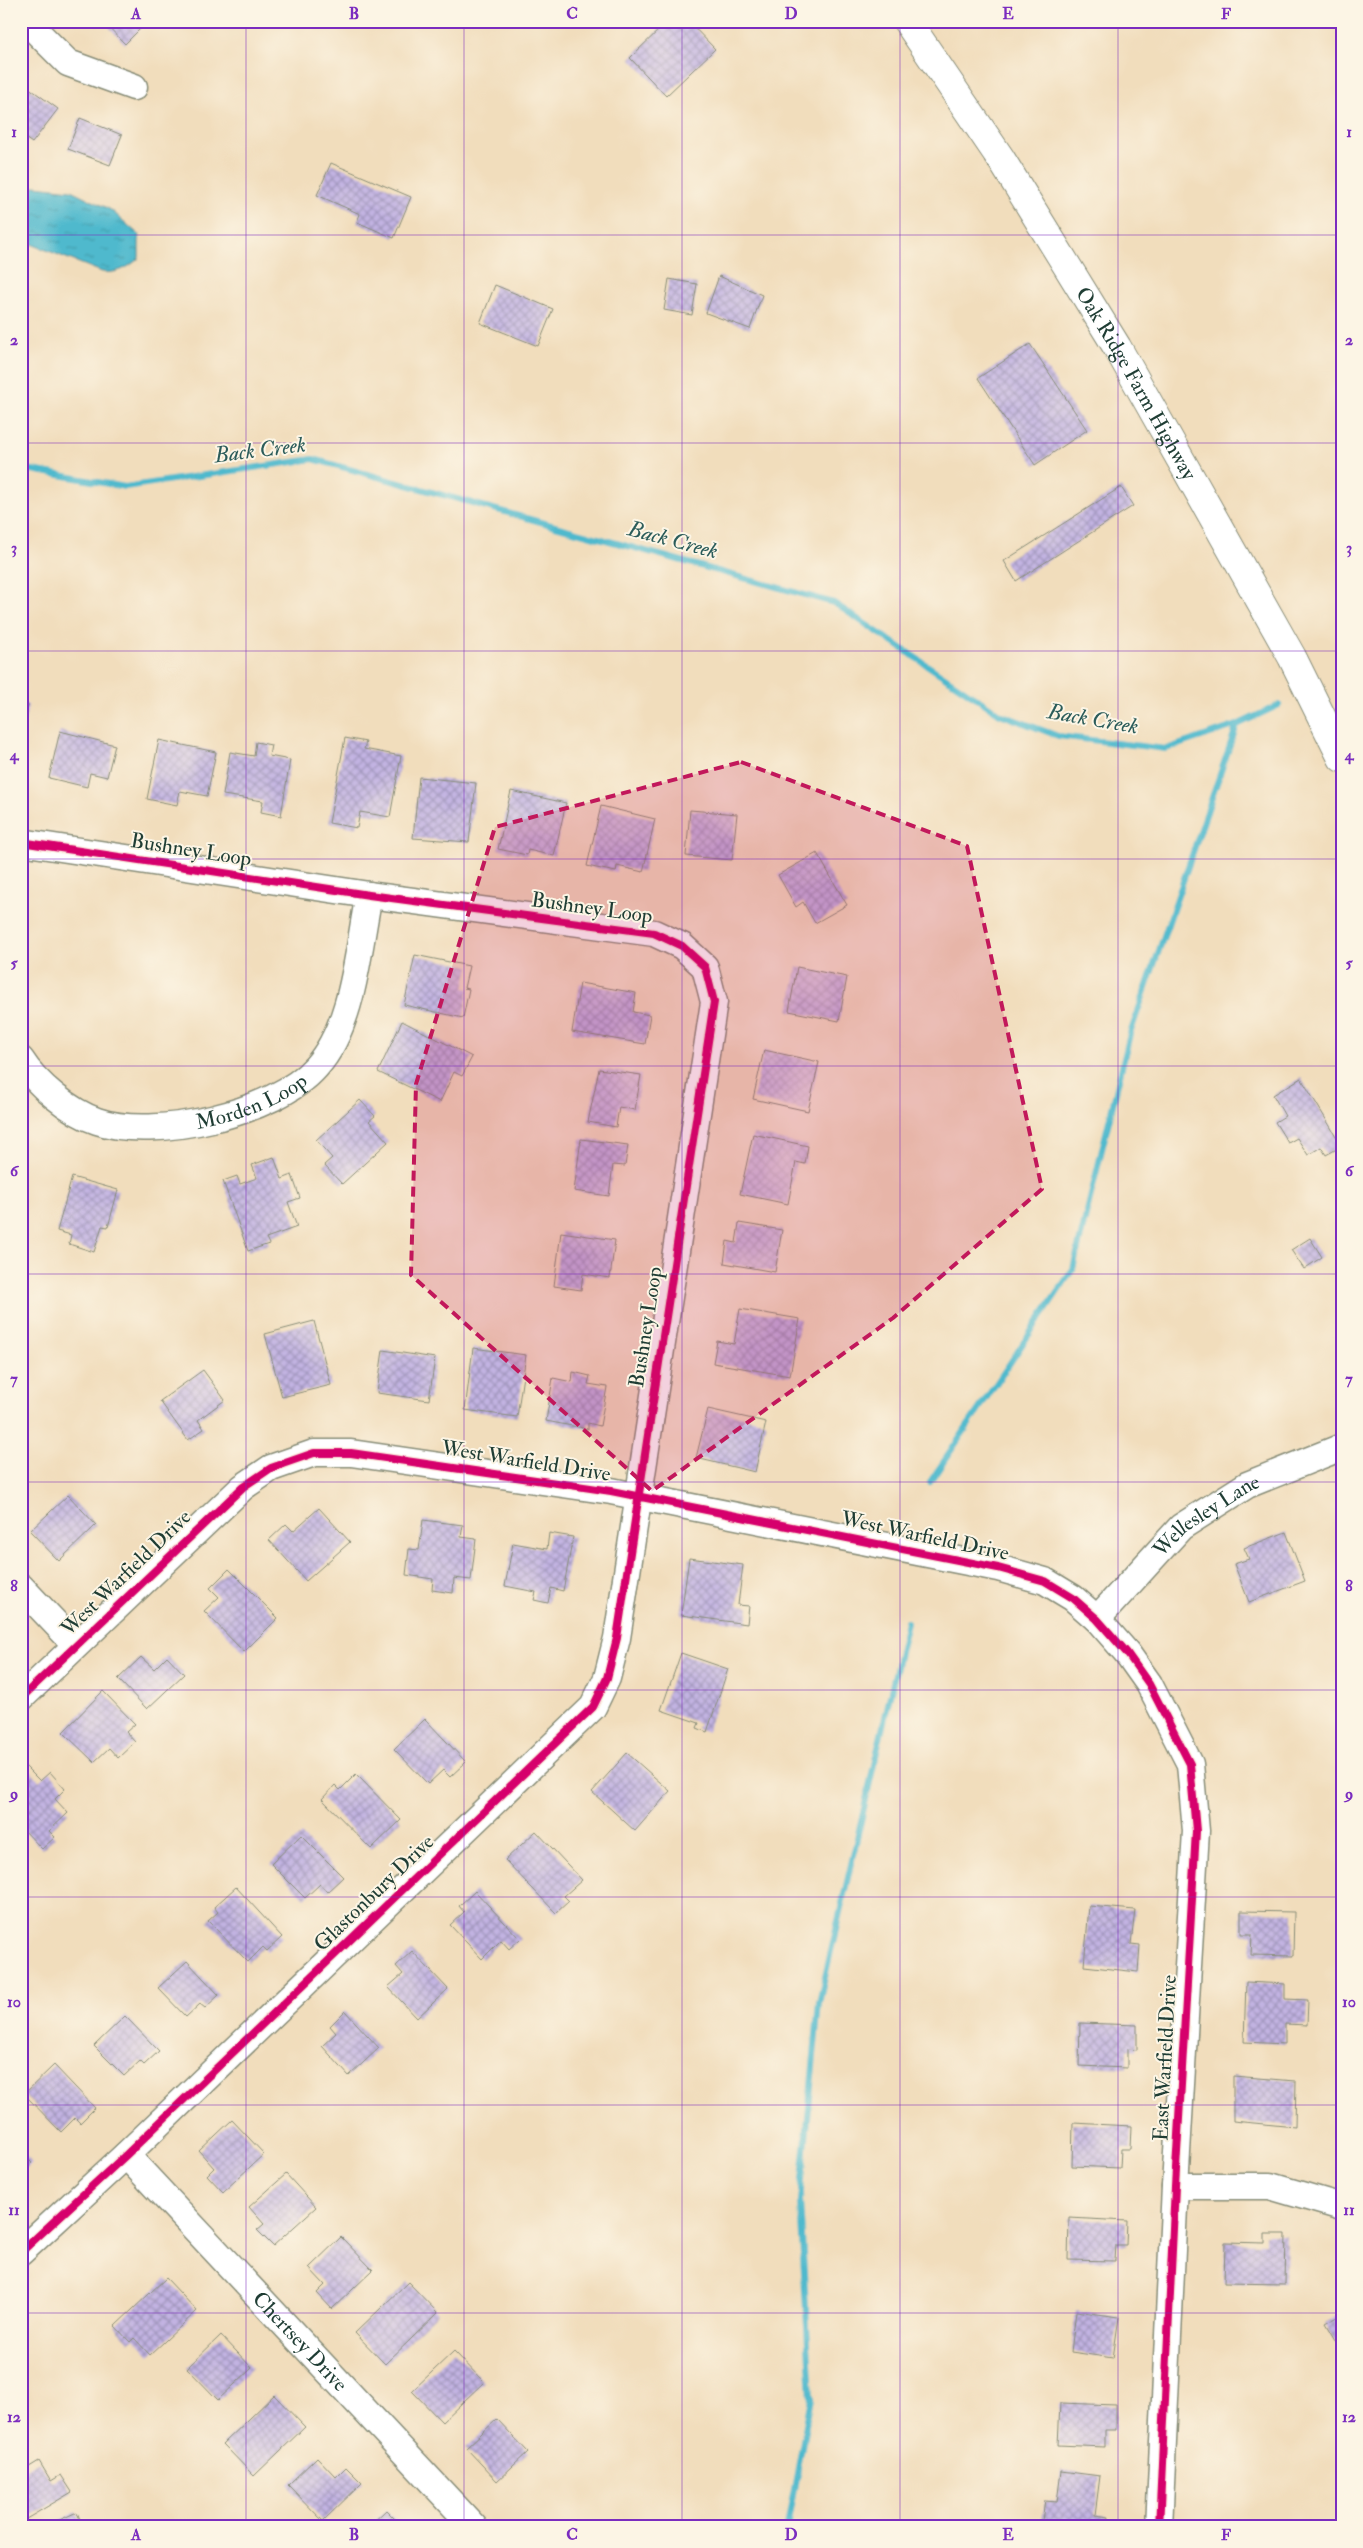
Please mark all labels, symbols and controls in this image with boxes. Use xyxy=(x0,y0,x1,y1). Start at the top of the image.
text: A xyxy=(130,4,142,24)
text: B xyxy=(349,4,359,24)
text: C xyxy=(566,4,578,24)
text: D xyxy=(784,4,798,24)
text: E xyxy=(1002,4,1014,24)
text: F xyxy=(1221,4,1231,24)
text: 1 xyxy=(11,122,17,142)
text: 1 xyxy=(1346,122,1352,142)
street label: Oak Ridge Farm Highway xyxy=(1070,282,1203,485)
text: 2 xyxy=(10,330,18,350)
text: 2 xyxy=(1345,330,1353,350)
water label: Back Creek xyxy=(212,431,307,470)
water label: Back Creek xyxy=(624,514,721,565)
text: 3 xyxy=(11,538,17,558)
text: 3 xyxy=(1346,538,1352,558)
water label: Back Creek xyxy=(1044,697,1141,741)
text: 4 xyxy=(9,745,20,765)
text: 4 xyxy=(1344,745,1355,765)
street label: Bushney Loop xyxy=(129,827,253,873)
street label: Bushney Loop xyxy=(530,886,654,930)
text: 5 xyxy=(10,953,18,973)
text: 5 xyxy=(1345,953,1353,973)
street label: Morden Loop xyxy=(193,1067,313,1136)
text: 6 xyxy=(10,1161,20,1181)
text: 6 xyxy=(1345,1161,1355,1181)
street label: Bushney Loop xyxy=(623,1265,669,1389)
text: 7 xyxy=(10,1369,18,1389)
text: 7 xyxy=(1345,1369,1353,1389)
street label: West Warfield Drive xyxy=(438,1434,613,1488)
street label: Wellesley Lane xyxy=(1146,1468,1264,1563)
street label: West Warfield Drive xyxy=(54,1504,197,1643)
street label: West Warfield Drive xyxy=(838,1505,1012,1567)
text: 8 xyxy=(10,1576,18,1596)
text: 8 xyxy=(1345,1576,1353,1596)
text: 9 xyxy=(8,1784,18,1804)
text: 9 xyxy=(1343,1784,1353,1804)
street label: Glastonbury Drive xyxy=(308,1829,440,1957)
street label: East Warfield Drive xyxy=(1147,1974,1183,2142)
text: 10 xyxy=(7,1992,21,2012)
text: 10 xyxy=(1342,1992,1356,2012)
text: 11 xyxy=(8,2200,20,2220)
text: 11 xyxy=(1343,2200,1355,2220)
street label: Chertsey Drive xyxy=(247,2285,354,2397)
text: 12 xyxy=(7,2407,21,2427)
text: 12 xyxy=(1342,2407,1356,2427)
text: A xyxy=(130,2525,142,2545)
text: B xyxy=(349,2525,359,2545)
text: C xyxy=(566,2525,578,2545)
text: D xyxy=(784,2525,798,2545)
text: E xyxy=(1002,2525,1014,2545)
text: F xyxy=(1221,2525,1231,2545)

